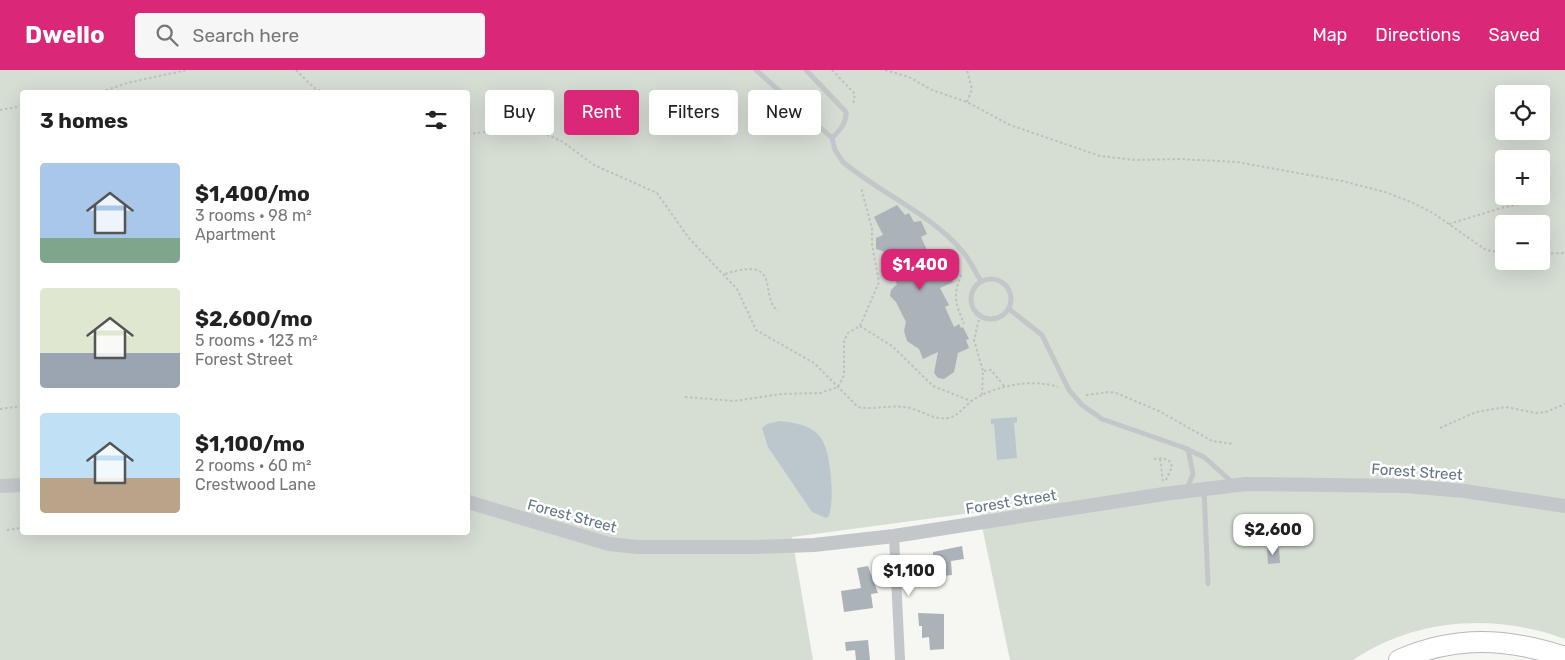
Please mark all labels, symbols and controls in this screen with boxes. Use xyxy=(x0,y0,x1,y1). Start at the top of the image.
search box xyxy=(135,13,485,58)
text: Dwello xyxy=(25,21,105,49)
icon: search xyxy=(153,21,181,49)
text: Search here xyxy=(193,24,299,47)
text: Map xyxy=(1312,24,1347,46)
text: Directions xyxy=(1375,24,1461,46)
text: Saved xyxy=(1489,24,1540,46)
map controls xyxy=(1495,85,1550,270)
button: locate xyxy=(1495,85,1550,140)
chip: Buy xyxy=(485,90,554,135)
chip: Rent xyxy=(564,90,639,135)
chip: Filters xyxy=(649,90,738,135)
chip: New xyxy=(748,90,821,135)
icon: filters xyxy=(422,106,450,134)
text: 3 homes xyxy=(40,108,128,133)
button: + xyxy=(1495,150,1550,205)
text: $1,400/mo xyxy=(195,181,310,206)
icon: home xyxy=(80,183,140,243)
text: 3 rooms · 98 m² xyxy=(195,206,312,225)
button: − xyxy=(1495,215,1550,270)
text: Apartment xyxy=(195,225,275,244)
pin: $1,400 xyxy=(879,248,961,291)
text: $1,400 xyxy=(892,255,948,274)
text: $2,600/mo xyxy=(195,306,313,331)
icon: home xyxy=(80,308,140,368)
text: 5 rooms · 123 m² xyxy=(195,331,318,350)
text: Forest Street xyxy=(195,350,293,369)
text: $1,100/mo xyxy=(195,431,305,456)
icon: home xyxy=(80,433,140,493)
text: 2 rooms · 60 m² xyxy=(195,456,312,475)
street label: Forest Street xyxy=(1371,460,1463,484)
text: Crestwood Lane xyxy=(195,475,316,494)
street label: Forest Street xyxy=(964,486,1058,518)
street label: Forest Street xyxy=(525,495,619,537)
pin: $2,600 xyxy=(1232,514,1314,556)
text: $2,600 xyxy=(1244,520,1302,539)
pin: $1,100 xyxy=(868,554,950,597)
text: $1,100 xyxy=(883,561,935,580)

